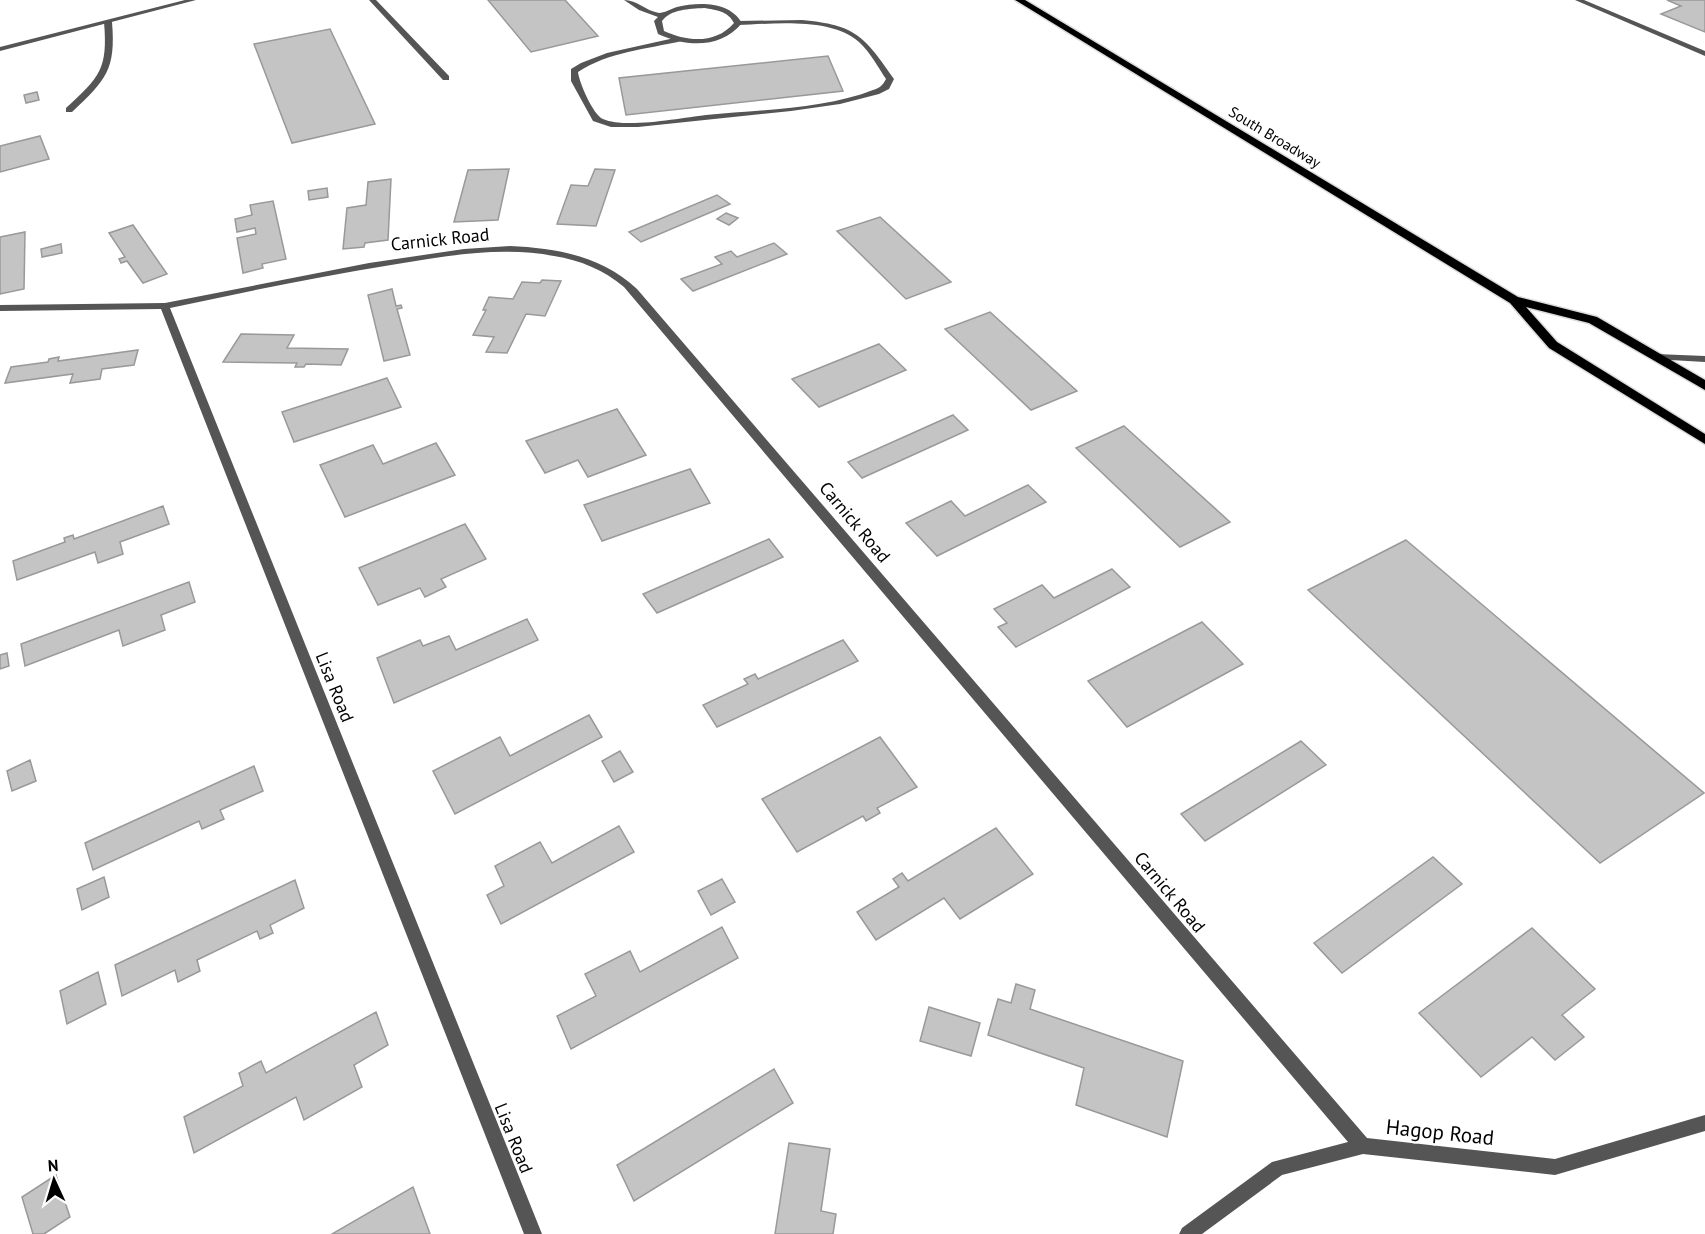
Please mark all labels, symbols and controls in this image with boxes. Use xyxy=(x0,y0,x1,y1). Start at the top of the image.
street label: South Broadway xyxy=(1225,102,1325,172)
street label: Carnick Road xyxy=(390,222,490,256)
street label: Carnick Road xyxy=(814,477,896,567)
street label: Lisa Road xyxy=(311,649,359,725)
street label: Carnick Road xyxy=(1129,847,1211,937)
street label: Lisa Road xyxy=(490,1100,538,1176)
street label: Hagop Road xyxy=(1385,1113,1495,1151)
north arrow xyxy=(24,1150,84,1210)
text: N xyxy=(47,1155,59,1175)

